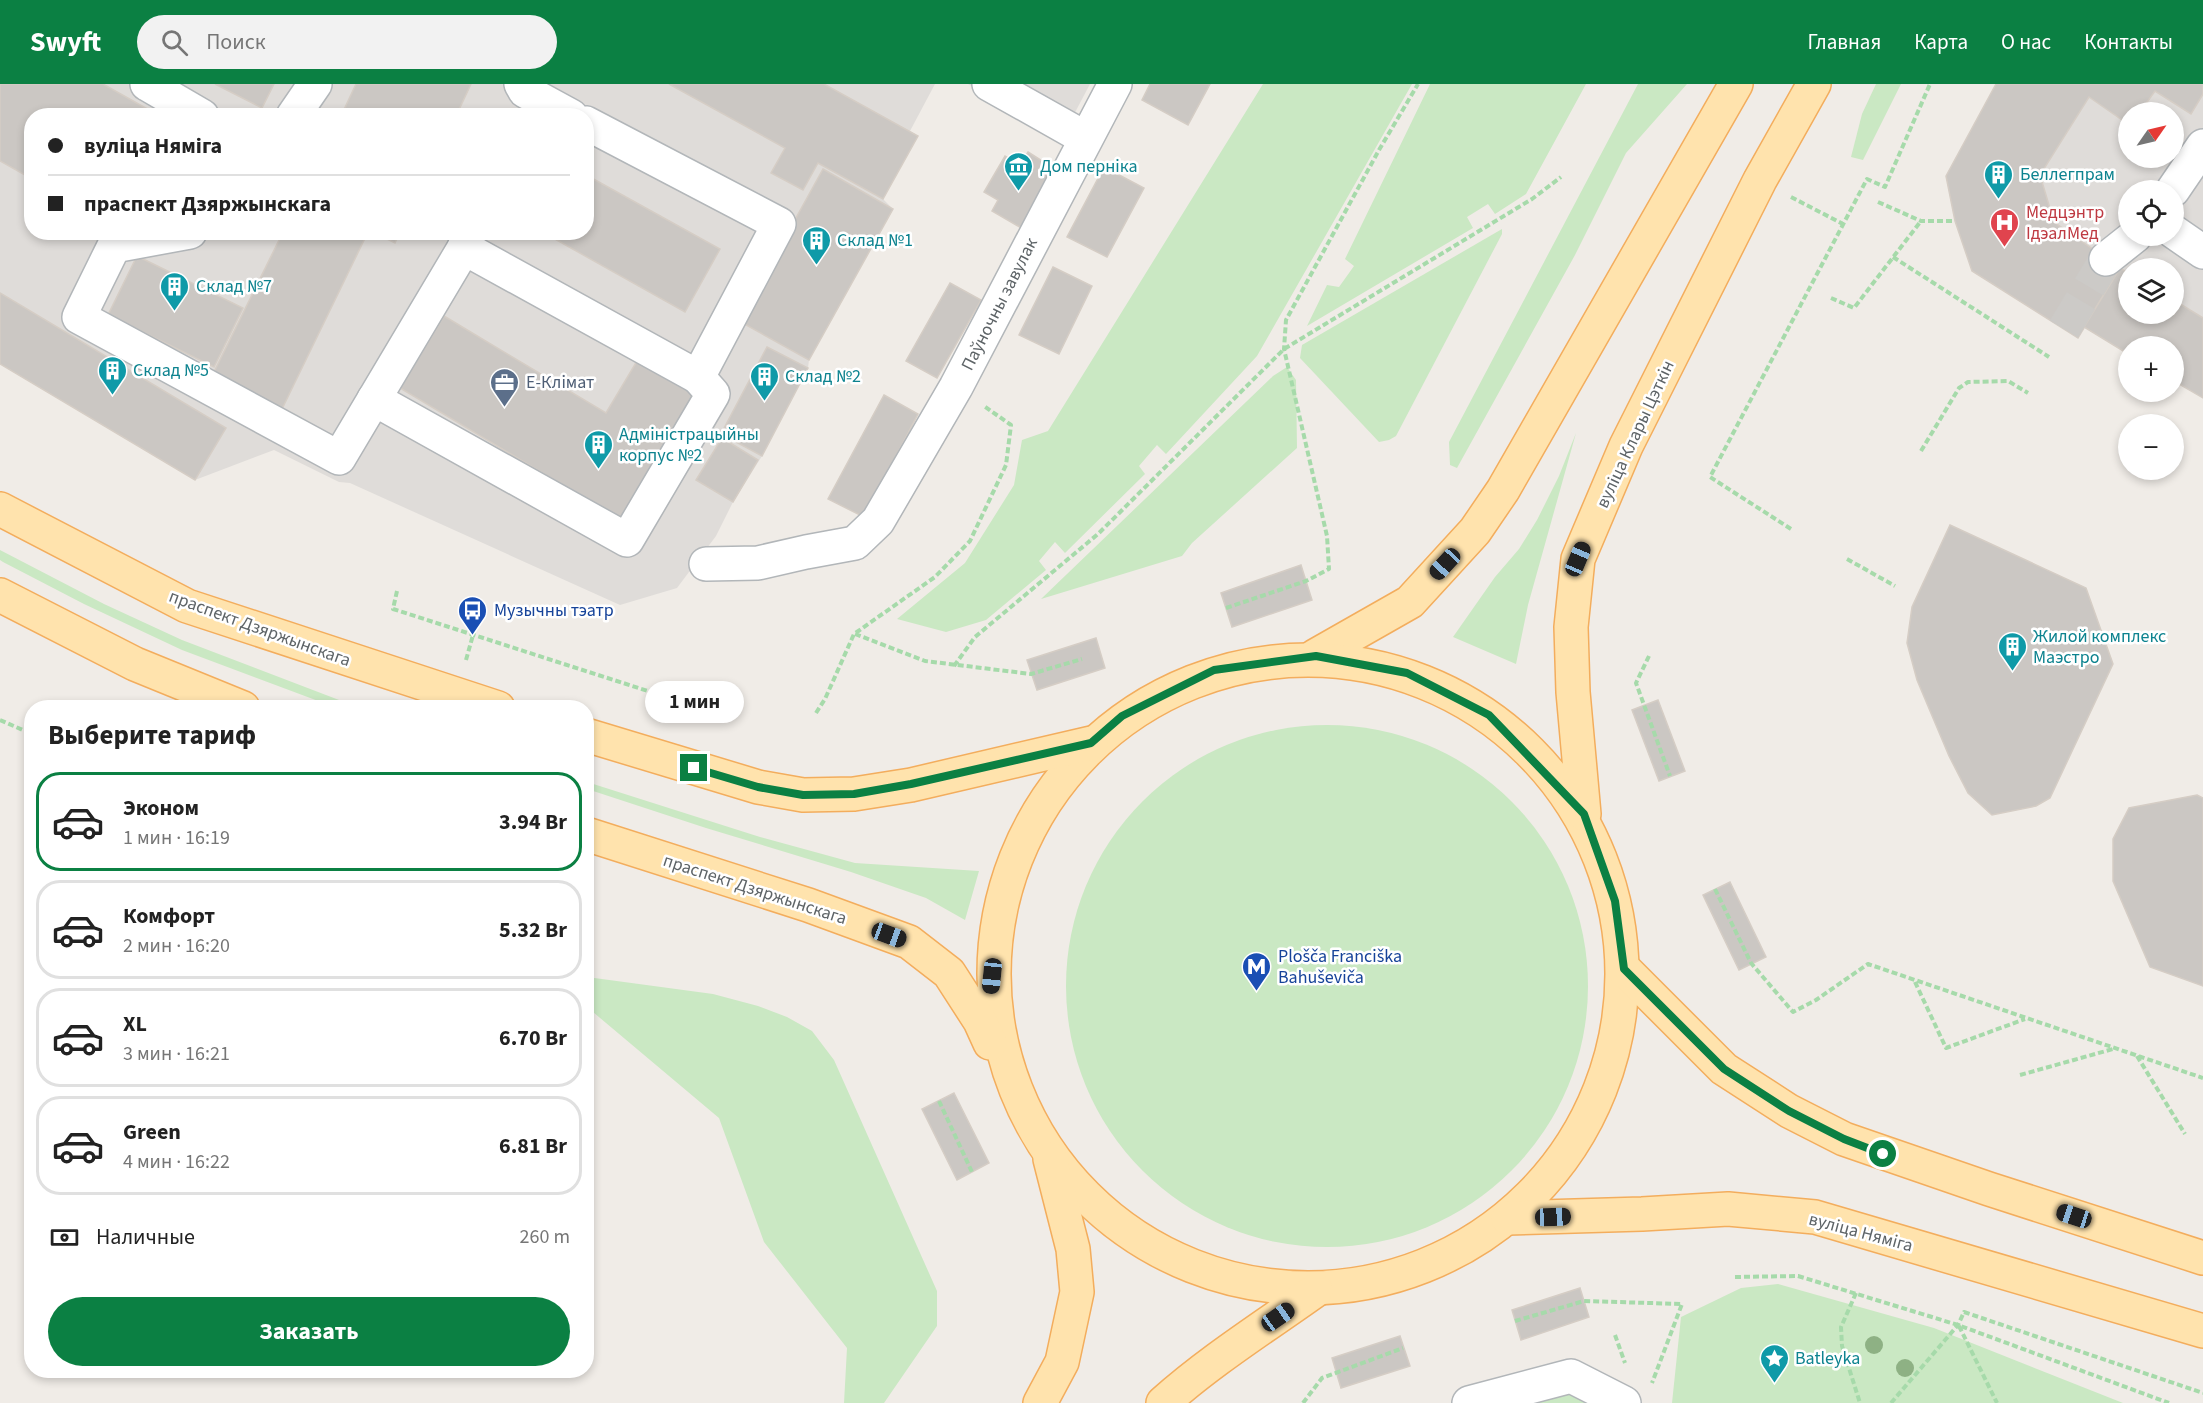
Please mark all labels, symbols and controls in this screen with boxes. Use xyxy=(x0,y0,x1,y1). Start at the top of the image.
search box xyxy=(137,15,557,69)
text: Swyft xyxy=(30,22,101,62)
icon: search xyxy=(158,26,191,59)
text: Поиск xyxy=(206,26,266,58)
text: Главная xyxy=(1808,27,1881,57)
text: Карта xyxy=(1914,27,1968,57)
text: О нас xyxy=(2001,27,2051,57)
text: Контакты xyxy=(2084,27,2173,57)
north arrow xyxy=(2118,102,2184,168)
map controls xyxy=(2118,102,2184,480)
text: вуліца Няміга xyxy=(84,130,222,162)
museum icon: Дом перніка xyxy=(1003,150,1035,192)
place label: Дом перніка xyxy=(1040,154,1138,179)
building icon: Беллегпрам xyxy=(1983,158,2015,200)
place label: Беллегпрам xyxy=(2020,162,2115,187)
button: locate xyxy=(2118,180,2184,246)
text: праспект Дзяржынскага xyxy=(84,188,331,220)
place label: Медцэнтр ІдэалМед xyxy=(2026,200,2104,246)
hospital icon: Медцэнтр ІдэалМед xyxy=(1989,206,2021,248)
building icon: Склад №1 xyxy=(800,224,832,266)
place label: Склад №1 xyxy=(837,228,913,253)
street label: Паўночны завулак xyxy=(955,233,1044,375)
button: layers xyxy=(2118,258,2184,324)
building icon: Склад №7 xyxy=(159,270,191,312)
place label: Склад №7 xyxy=(196,274,272,299)
button: + xyxy=(2118,336,2184,402)
building icon: Склад №5 xyxy=(96,354,128,396)
street label: вуліца Клары Цэткін xyxy=(1590,356,1681,512)
place label: Склад №5 xyxy=(133,358,209,383)
building icon: Склад №2 xyxy=(748,360,780,402)
place label: Склад №2 xyxy=(785,364,861,389)
office icon: Е-Клімат xyxy=(489,366,521,408)
place label: Е-Клімат xyxy=(526,370,594,395)
button: − xyxy=(2118,414,2184,480)
place label: Адміністрацыйны корпус №2 xyxy=(619,422,759,468)
building icon: Адміністрацыйны корпус №2 xyxy=(582,428,614,470)
car xyxy=(1563,539,1593,579)
car xyxy=(1426,545,1464,583)
street label: праспект Дзяржынскага xyxy=(165,584,354,673)
bus stop icon: Музычны тэатр xyxy=(457,594,489,636)
place label: Музычны тэатр xyxy=(494,598,614,623)
place label: Жилой комплекс Маэстро xyxy=(2033,624,2166,670)
building icon: Жилой комплекс Маэстро xyxy=(1996,630,2028,672)
callout: 1 мин xyxy=(644,681,744,723)
text: 1 мин xyxy=(669,688,720,716)
text: Выберите тариф xyxy=(48,716,256,755)
route end xyxy=(680,754,707,781)
text: Эконом xyxy=(123,792,199,824)
icon: car xyxy=(51,795,105,849)
text: 3.94 Br xyxy=(499,806,567,838)
text: 1 мин · 16:19 xyxy=(123,824,230,852)
street label: праспект Дзяржынскага xyxy=(660,848,850,931)
text: Комфорт xyxy=(123,900,215,932)
icon: car xyxy=(51,903,105,957)
text: 5.32 Br xyxy=(499,914,567,946)
car xyxy=(869,920,909,950)
text: 2 мин · 16:20 xyxy=(123,932,230,960)
place label: Plošča Franciška Bahuševiča xyxy=(1278,944,1402,990)
metro station icon: Plošča Franciška Bahuševiča xyxy=(1241,950,1273,992)
car xyxy=(981,957,1003,995)
text: XL xyxy=(123,1008,147,1040)
icon: car xyxy=(51,1011,105,1065)
text: 6.70 Br xyxy=(499,1022,567,1054)
text: 3 мин · 16:21 xyxy=(123,1040,230,1068)
text: Green xyxy=(123,1116,181,1148)
icon: car xyxy=(51,1119,105,1173)
text: 6.81 Br xyxy=(499,1130,567,1162)
route start xyxy=(1869,1140,1896,1167)
text: 4 мин · 16:22 xyxy=(123,1148,230,1176)
car xyxy=(2054,1202,2094,1230)
car xyxy=(1535,1207,1571,1227)
street label: вуліца Няміга xyxy=(1806,1207,1916,1258)
icon: cash xyxy=(48,1221,81,1254)
text: Наличные xyxy=(96,1221,195,1253)
text: 260 m xyxy=(520,1223,570,1251)
button: Заказать xyxy=(48,1297,570,1366)
car xyxy=(1258,1299,1298,1335)
place icon: Batleyka xyxy=(1758,1342,1790,1384)
place label: Batleyka xyxy=(1795,1346,1860,1371)

